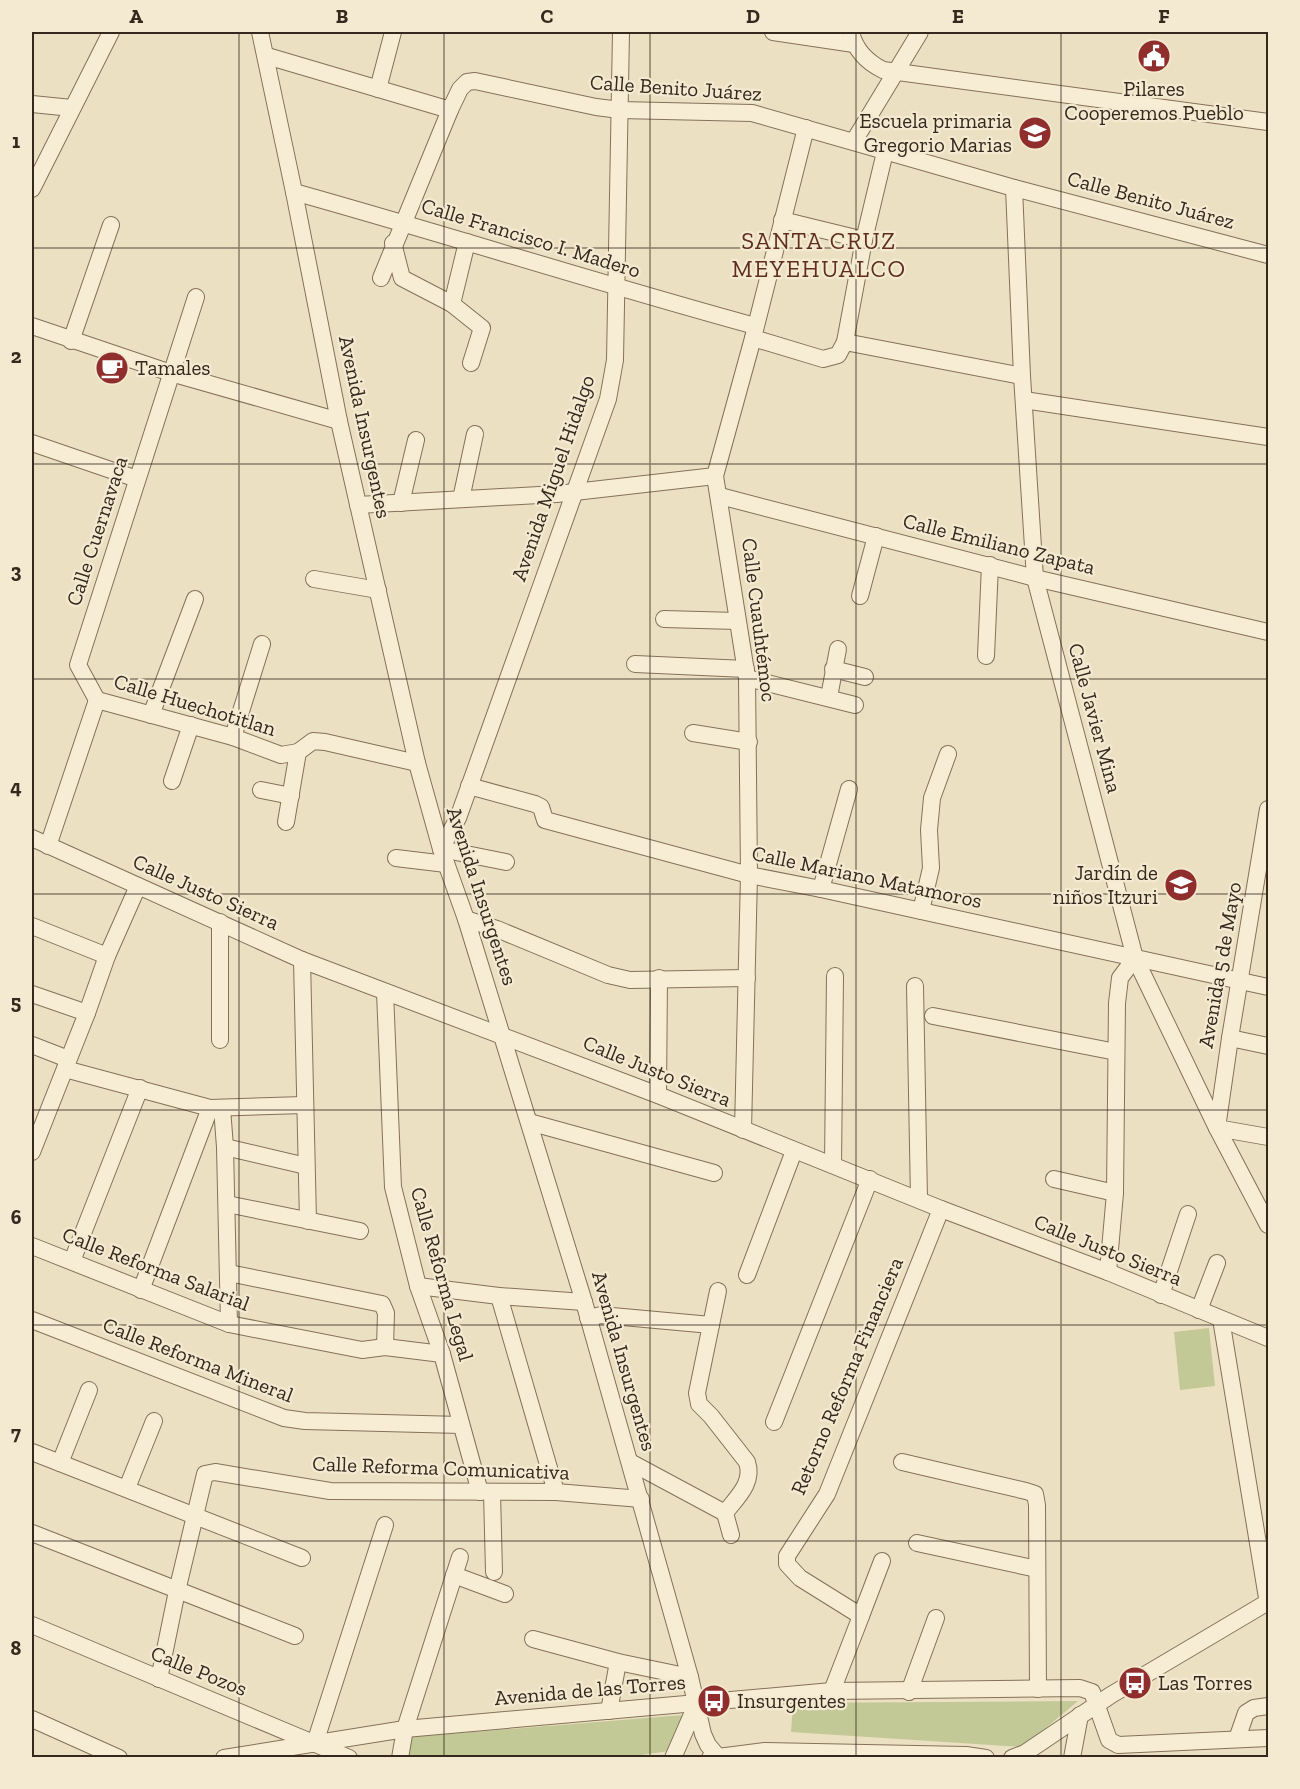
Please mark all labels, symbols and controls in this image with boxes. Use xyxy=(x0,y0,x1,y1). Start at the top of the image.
text: A xyxy=(129,4,143,28)
text: B xyxy=(336,4,348,28)
text: C xyxy=(541,4,554,28)
text: D xyxy=(746,4,760,28)
text: E xyxy=(952,4,964,28)
text: F xyxy=(1158,4,1170,28)
public building icon: Pilares Cooperemos Pueblo xyxy=(1136,38,1172,74)
street label: Calle Benito Juárez xyxy=(589,69,763,106)
place label: Pilares Cooperemos Pueblo xyxy=(1064,76,1244,125)
place label: Escuela primaria Gregorio Marias xyxy=(859,108,1012,157)
school or university icon: Escuela primaria Gregorio Marias xyxy=(1017,115,1053,151)
text: 1 xyxy=(12,129,20,153)
street label: Calle Benito Juárez xyxy=(1065,165,1238,234)
street label: Calle Francisco I. Madero xyxy=(419,192,644,283)
district label: SANTA CRUZ MEYEHUALCO xyxy=(731,226,907,283)
street label: Avenida Insurgentes xyxy=(334,333,397,520)
text: 2 xyxy=(11,344,22,368)
cafe icon: Tamales xyxy=(94,350,130,386)
place label: Tamales xyxy=(135,355,210,380)
street label: Avenida Miguel Hidalgo xyxy=(505,371,600,584)
street label: Calle Cuernavaca xyxy=(61,453,133,609)
street label: Calle Emiliano Zapata xyxy=(901,508,1098,579)
street label: Calle Cuauhtémoc xyxy=(737,537,782,703)
text: 3 xyxy=(11,559,22,583)
street label: Calle Javier Mina xyxy=(1063,640,1128,796)
street label: Calle Huechotitlan xyxy=(111,668,279,741)
text: 4 xyxy=(10,775,22,799)
street label: Avenida Insurgentes xyxy=(442,804,523,988)
street label: Calle Mariano Matamoros xyxy=(750,840,984,913)
street label: Calle Justo Sierra xyxy=(129,848,283,935)
place label: Jardín de niños Itzuri xyxy=(1053,860,1158,909)
school or university icon: Jardín de niños Itzuri xyxy=(1163,867,1199,903)
street label: Avenida 5 de Mayo xyxy=(1193,880,1246,1050)
text: 5 xyxy=(11,990,21,1014)
street label: Calle Justo Sierra xyxy=(580,1029,735,1112)
street label: Calle Reforma Legal xyxy=(406,1184,479,1364)
text: 6 xyxy=(11,1205,22,1229)
street label: Calle Justo Sierra xyxy=(1031,1208,1186,1291)
street label: Calle Reforma Salarial xyxy=(59,1221,254,1316)
street label: Retorno Reforma Financiera xyxy=(785,1253,908,1498)
street label: Avenida Insurgentes xyxy=(587,1268,662,1454)
street label: Calle Reforma Mineral xyxy=(99,1312,297,1408)
text: 7 xyxy=(11,1421,21,1445)
street label: Calle Reforma Comunicativa xyxy=(312,1451,570,1484)
text: 8 xyxy=(11,1636,22,1660)
street label: Calle Pozos xyxy=(147,1640,251,1701)
bus stop icon: Las Torres xyxy=(1117,1665,1153,1701)
street label: Avenida de las Torres xyxy=(493,1669,687,1710)
place label: Las Torres xyxy=(1158,1670,1252,1695)
bus stop icon: Insurgentes xyxy=(696,1683,732,1719)
place label: Insurgentes xyxy=(737,1688,846,1713)

